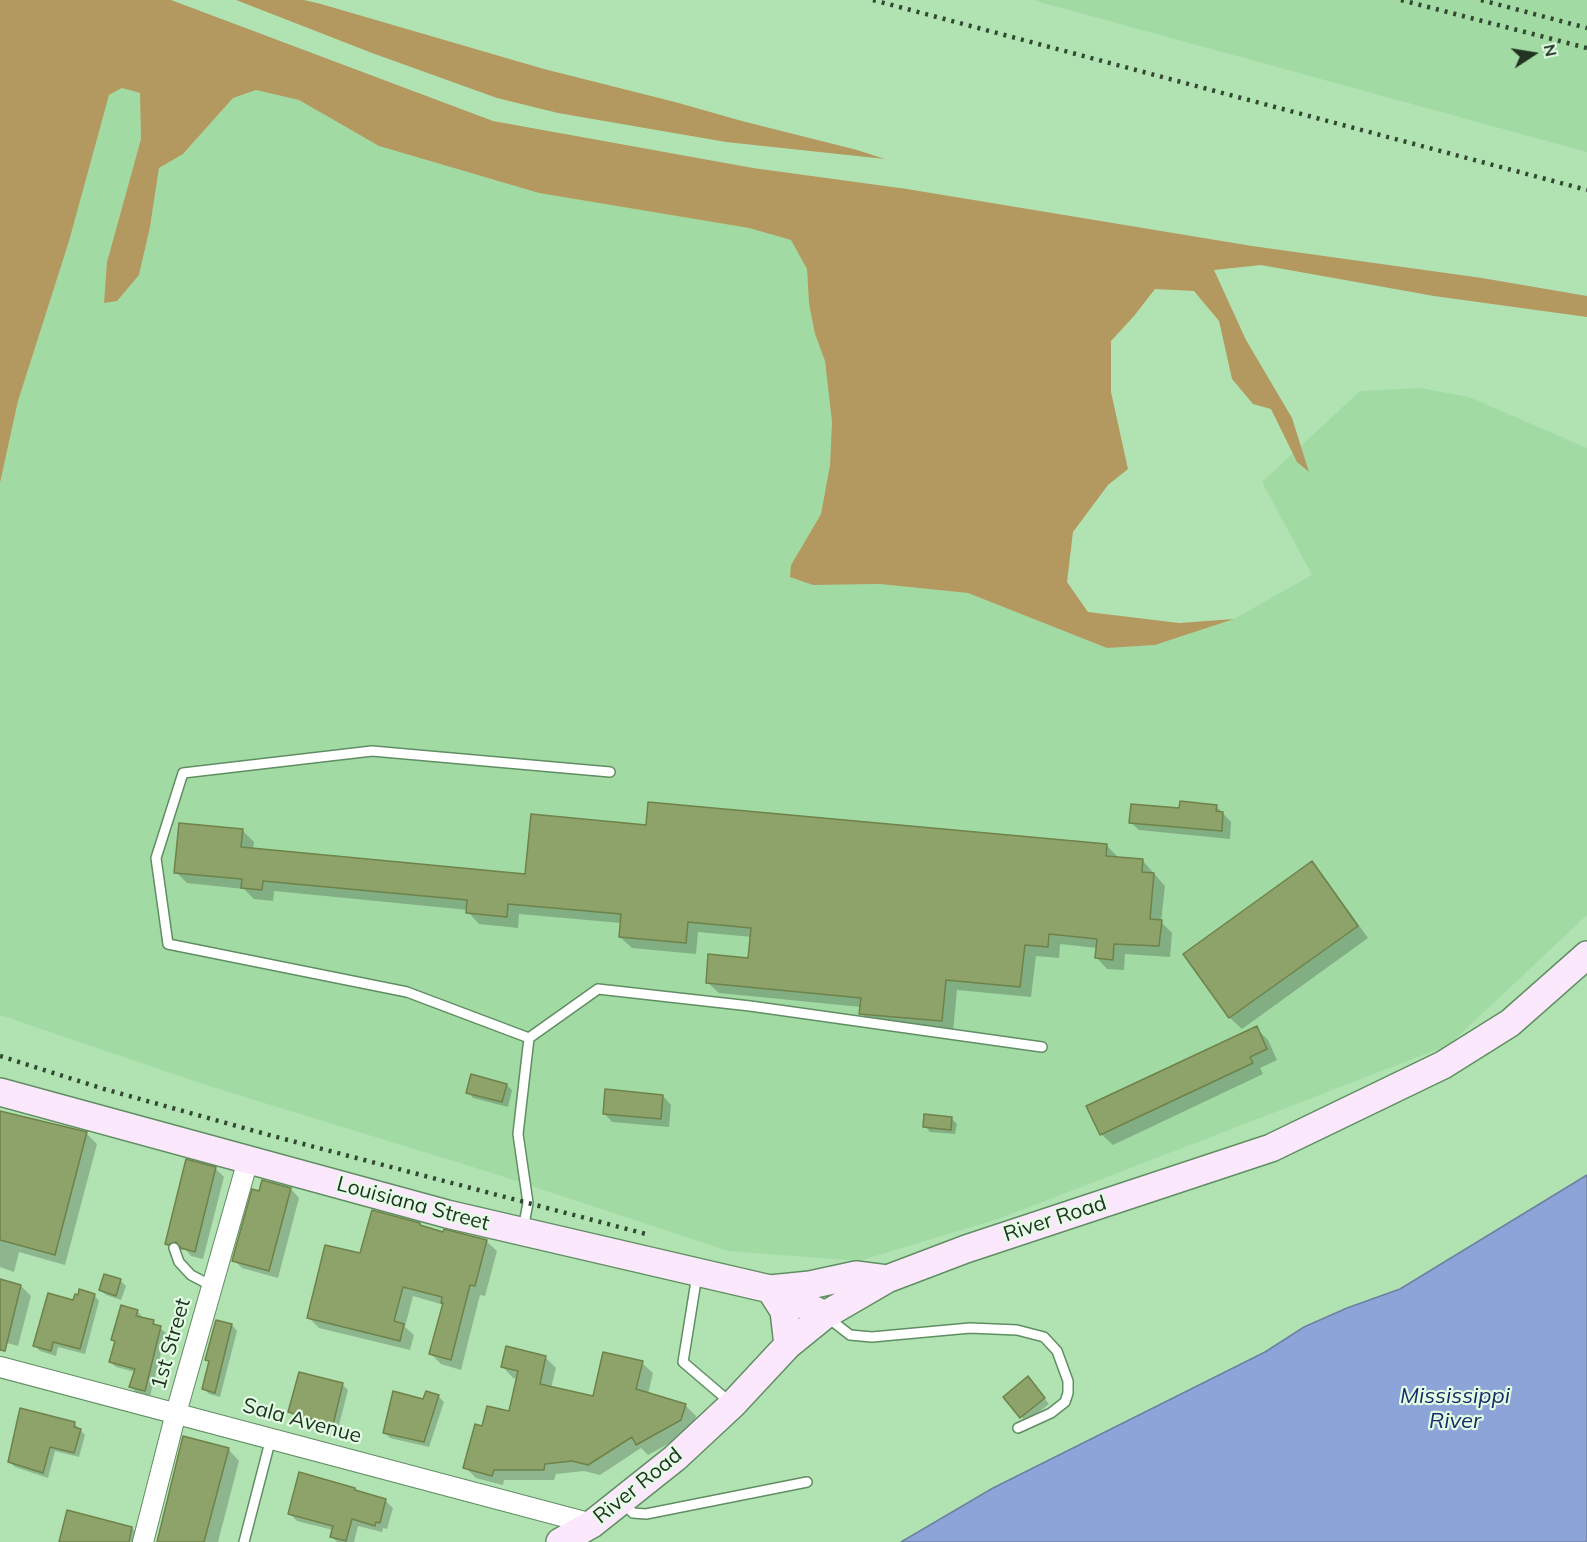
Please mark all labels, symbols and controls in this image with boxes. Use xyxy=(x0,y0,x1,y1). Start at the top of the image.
north arrow xyxy=(1503,24,1563,84)
text: N xyxy=(1540,42,1562,58)
street label: Louisiana Street xyxy=(334,1172,492,1236)
street label: River Road xyxy=(1000,1191,1110,1247)
street label: 1st Street xyxy=(146,1295,196,1393)
water label: Mississippi River xyxy=(1400,1383,1510,1434)
street label: Sala Avenue xyxy=(240,1393,364,1449)
street label: River Road xyxy=(589,1443,687,1529)

